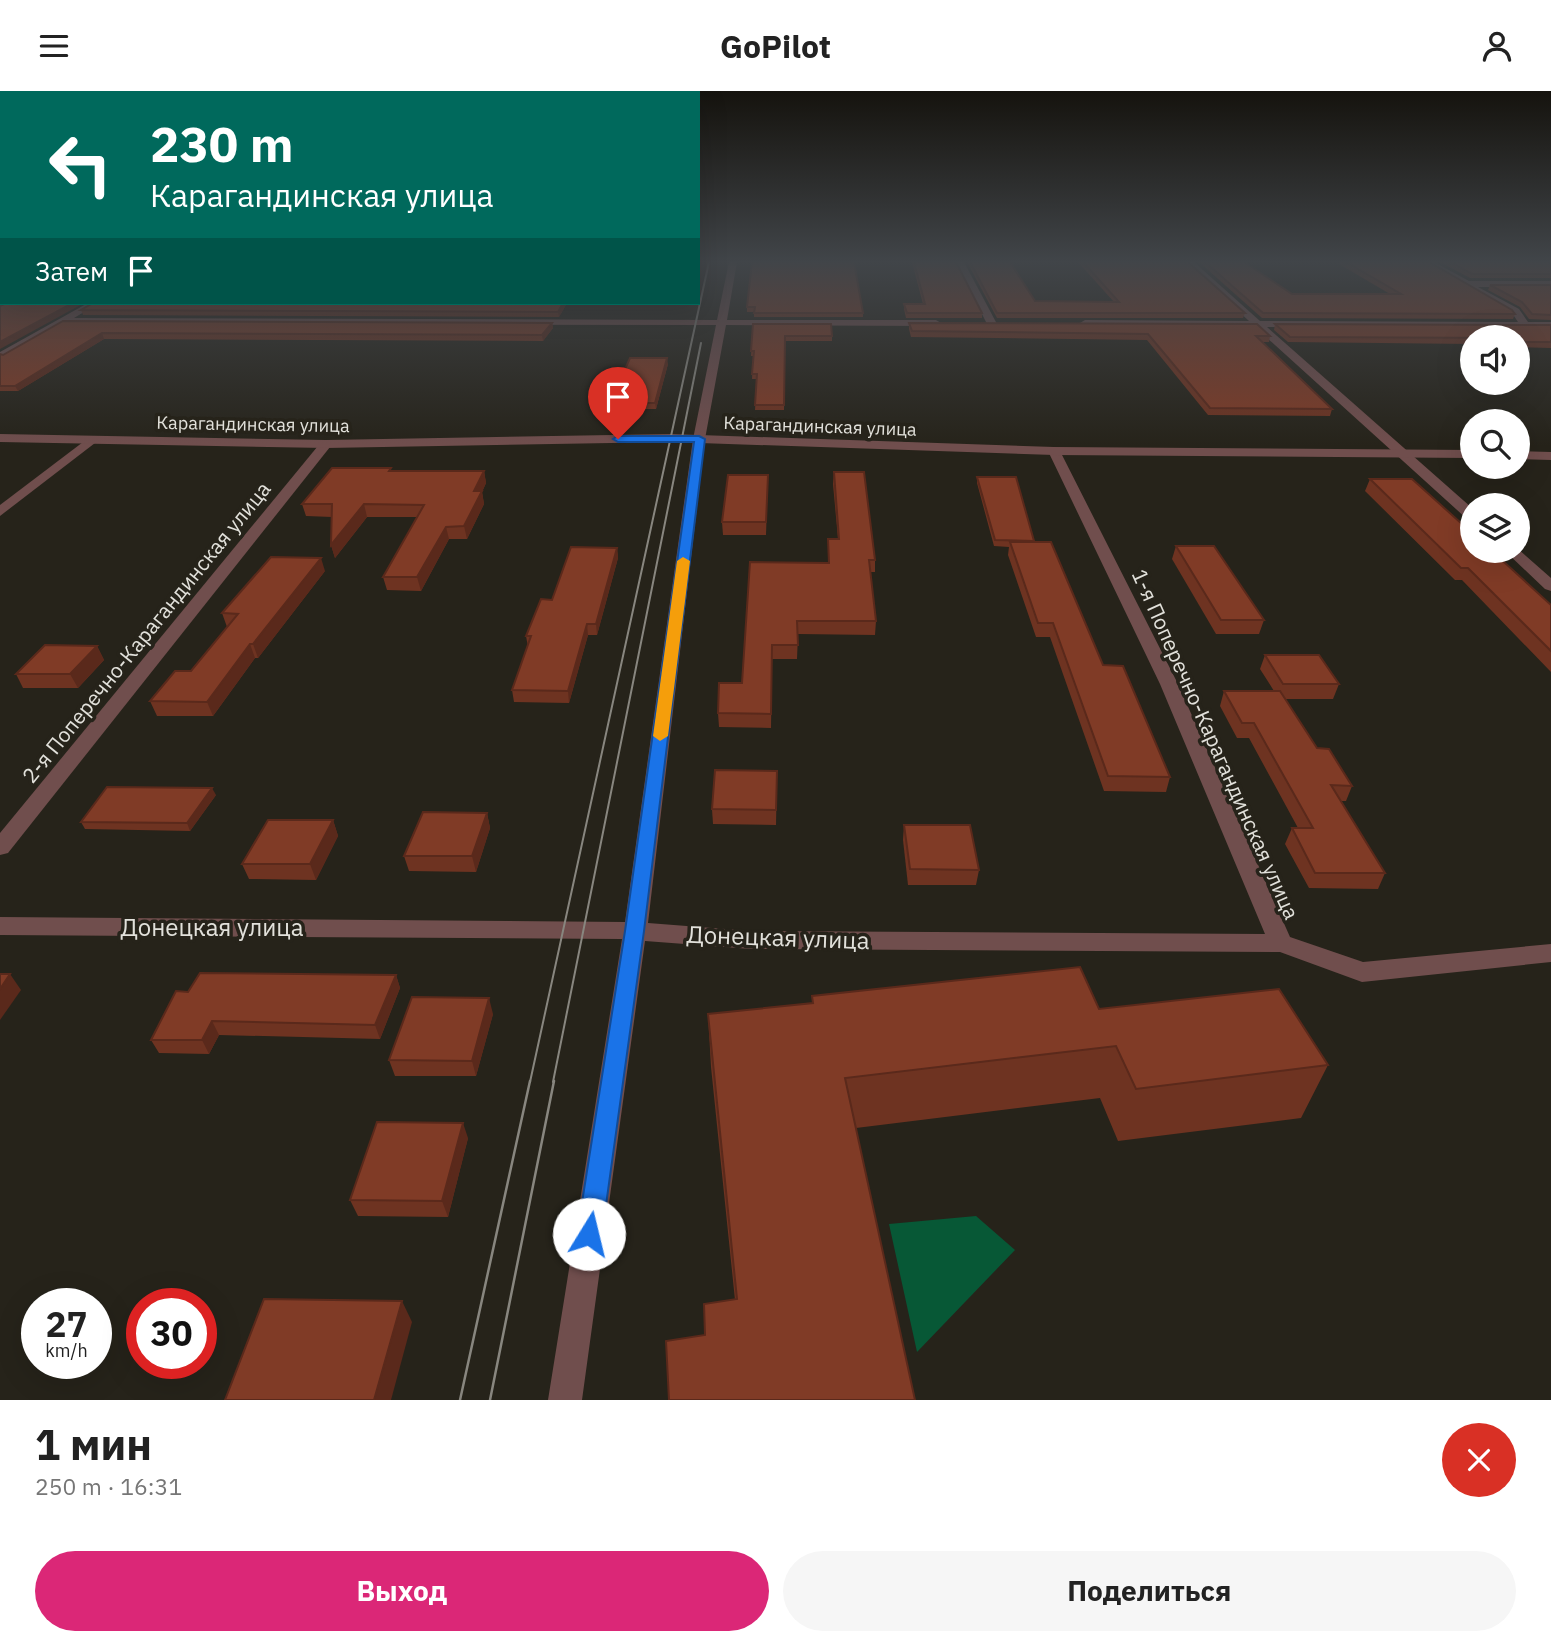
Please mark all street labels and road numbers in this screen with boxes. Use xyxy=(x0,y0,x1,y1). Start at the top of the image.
street label: Карагандинская улица xyxy=(156,411,350,437)
street label: Карагандинская улица xyxy=(723,411,917,441)
street label: 2-я Поперечно-Карагандинская улица xyxy=(15,475,277,789)
street label: 1-я Поперечно-Карагандинская улица xyxy=(1126,565,1306,923)
street label: Донецкая улица xyxy=(120,911,304,943)
street label: Донецкая улица xyxy=(686,918,870,956)

